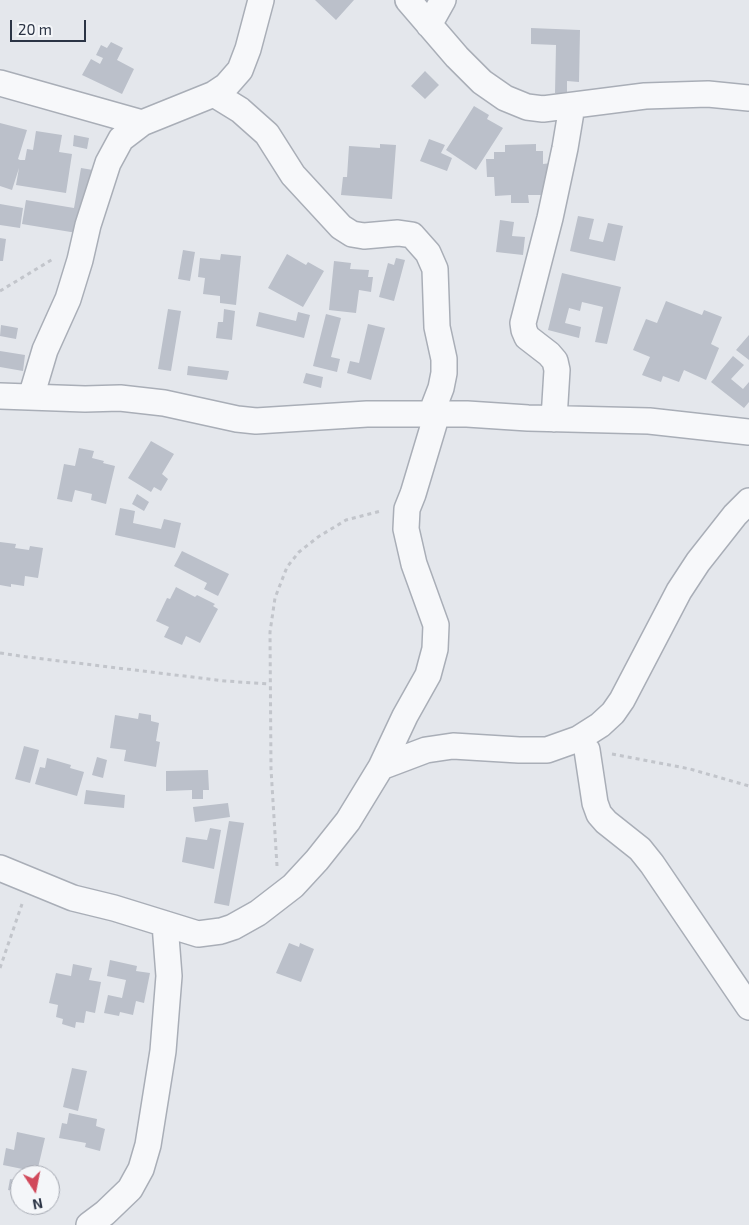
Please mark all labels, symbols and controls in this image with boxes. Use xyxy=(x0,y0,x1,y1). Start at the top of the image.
scale bar xyxy=(12,10,89,42)
text: 20 m xyxy=(18,20,52,38)
north arrow xyxy=(10,1165,60,1215)
text: N xyxy=(31,1195,44,1214)

